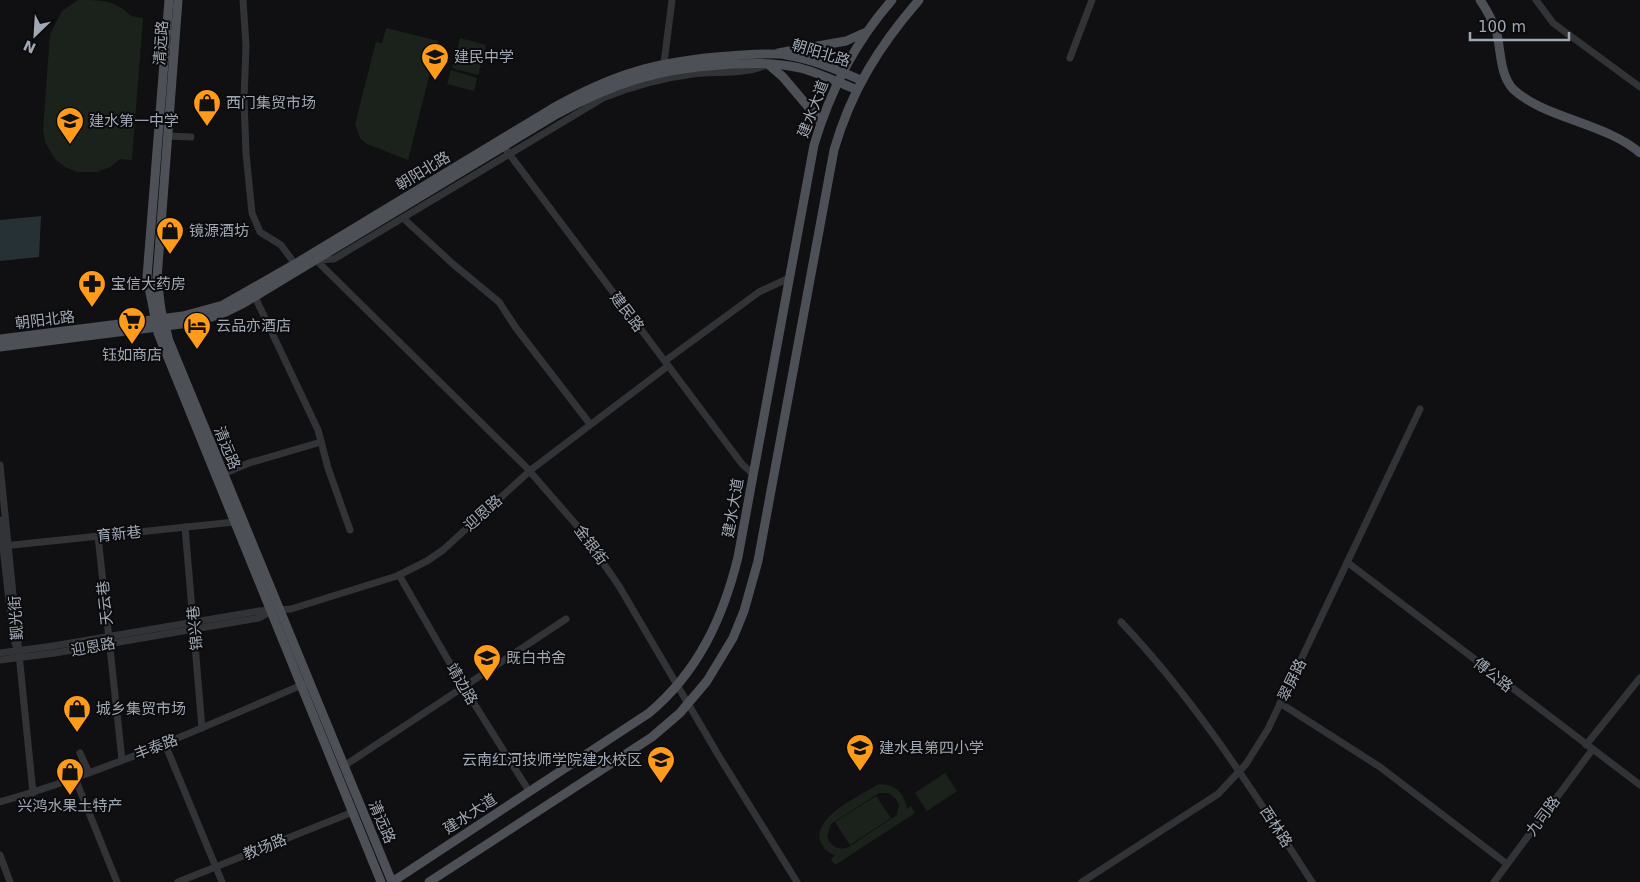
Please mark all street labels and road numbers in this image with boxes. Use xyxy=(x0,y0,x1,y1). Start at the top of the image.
street label: 清远路 xyxy=(150,20,172,66)
street label: 朝阳北路 xyxy=(790,36,852,70)
street label: 建水大道 xyxy=(794,78,832,140)
street label: 朝阳北路 xyxy=(393,148,453,194)
street label: 建民路 xyxy=(606,289,648,335)
street label: 朝阳北路 xyxy=(14,307,76,333)
street label: 清远路 xyxy=(210,424,244,472)
street label: 建水大道 xyxy=(719,477,747,539)
street label: 迎恩路 xyxy=(460,491,506,535)
street label: 金银街 xyxy=(570,522,612,568)
street label: 育新巷 xyxy=(96,523,142,545)
street label: 天云巷 xyxy=(94,580,116,626)
street label: 觐光街 xyxy=(5,595,27,641)
street label: 锦兴巷 xyxy=(184,605,206,651)
street label: 迎恩路 xyxy=(69,634,117,660)
street label: 傅公路 xyxy=(1470,654,1516,696)
street label: 翠屏路 xyxy=(1274,656,1310,704)
street label: 靖边路 xyxy=(443,660,481,708)
street label: 丰泰路 xyxy=(132,731,180,763)
street label: 建水大道 xyxy=(440,790,500,838)
street label: 九司路 xyxy=(1522,793,1564,839)
street label: 清远路 xyxy=(365,798,399,846)
street label: 西林路 xyxy=(1256,803,1296,851)
street label: 教场路 xyxy=(241,830,289,864)

